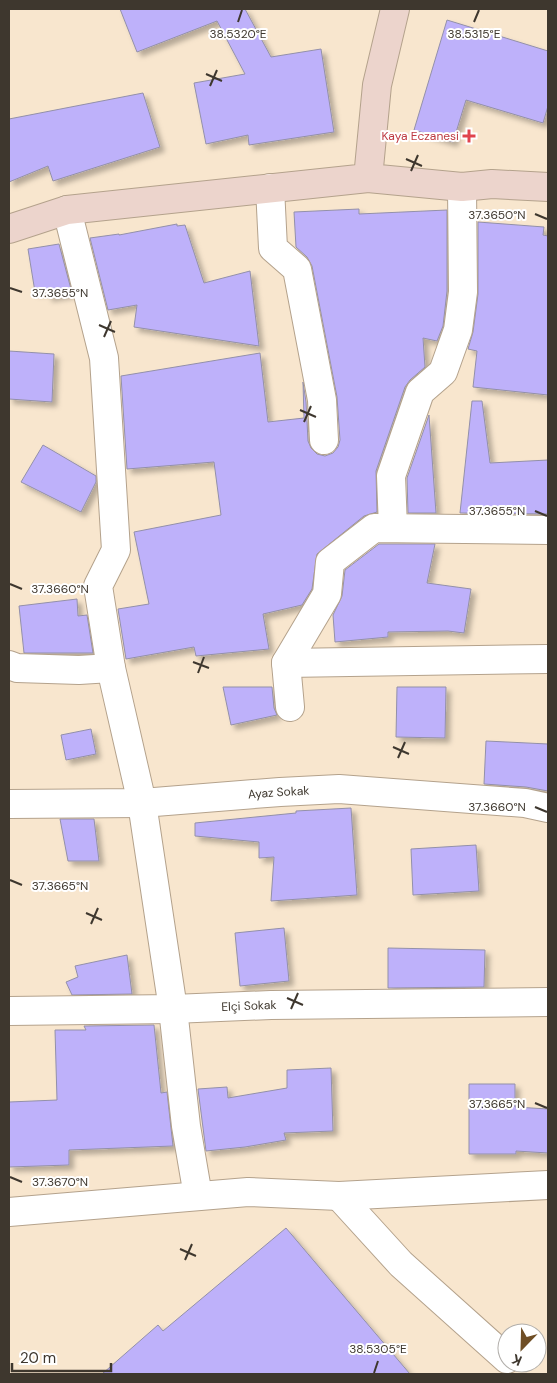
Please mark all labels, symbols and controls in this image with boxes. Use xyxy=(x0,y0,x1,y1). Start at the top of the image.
text: 38.5320°E xyxy=(209,26,267,42)
text: 38.5315°E xyxy=(448,26,501,42)
place label: Kaya Eczanesi xyxy=(382,128,459,144)
marker: Kaya Eczanesi xyxy=(463,130,475,142)
text: 37.3650°N xyxy=(468,207,526,223)
text: 37.3655°N xyxy=(32,285,88,301)
text: 37.3655°N xyxy=(469,503,525,519)
text: 37.3660°N xyxy=(31,581,89,597)
street label: Ayaz Sokak xyxy=(247,783,310,803)
text: 37.3660°N xyxy=(468,799,526,815)
text: 37.3665°N xyxy=(32,878,88,894)
street label: Elçi Sokak xyxy=(221,997,277,1015)
text: 37.3665°N xyxy=(469,1096,525,1112)
text: 37.3670°N xyxy=(32,1174,88,1190)
north arrow xyxy=(497,1323,547,1373)
scale bar xyxy=(12,1340,111,1372)
text: 38.5305°E xyxy=(349,1341,407,1357)
text: 20 m xyxy=(20,1348,56,1368)
text: K xyxy=(509,1350,525,1370)

